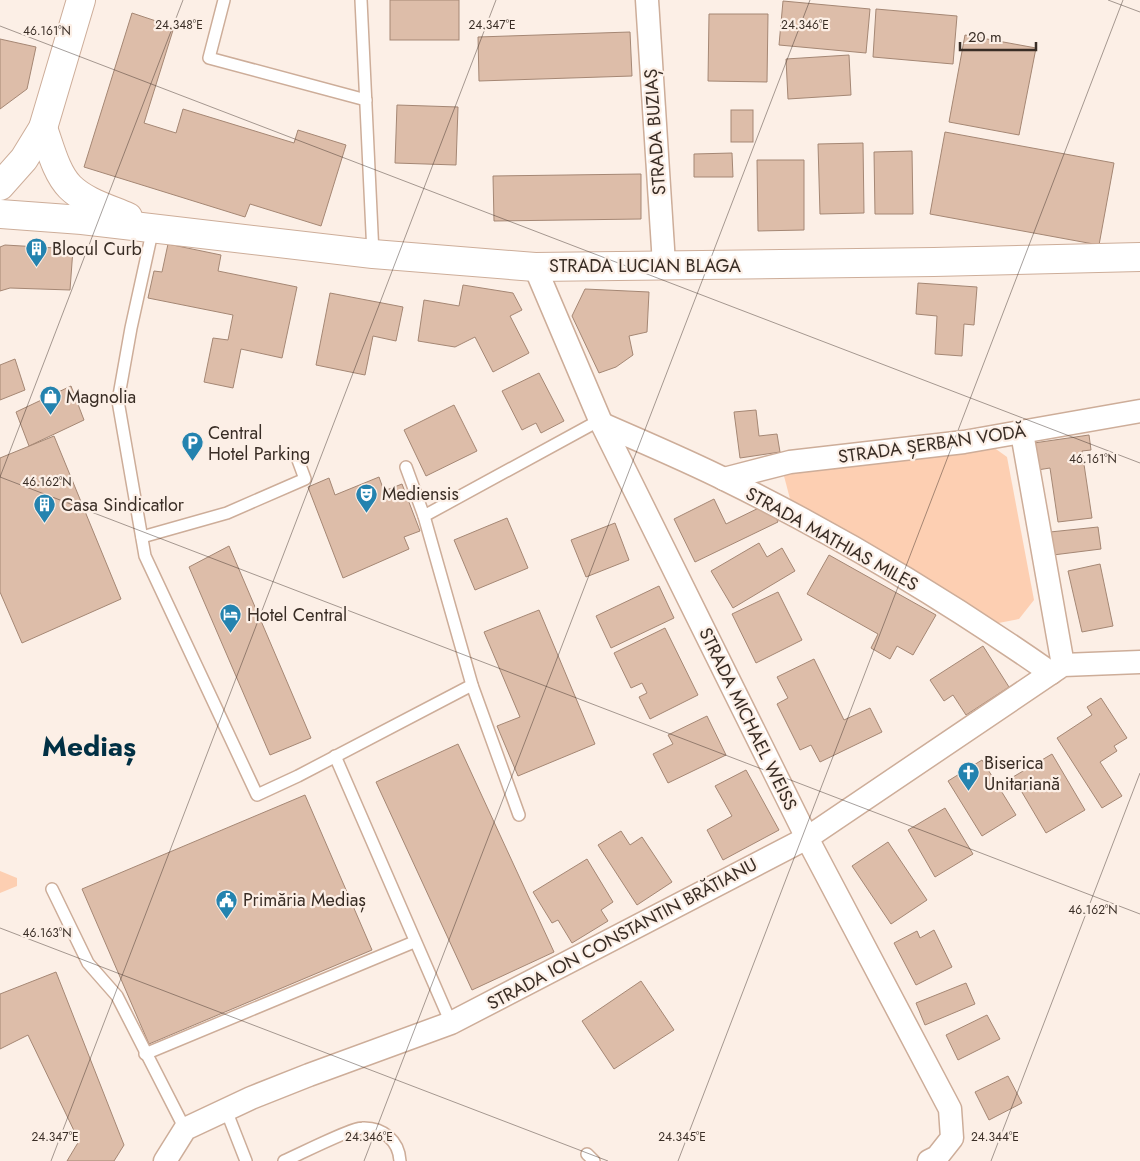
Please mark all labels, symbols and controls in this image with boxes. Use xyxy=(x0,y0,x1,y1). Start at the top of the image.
text: 24.348°E xyxy=(155,16,203,34)
text: 24.347°E xyxy=(468,16,516,34)
text: 24.346°E xyxy=(781,16,829,34)
scale bar xyxy=(960,20,1036,52)
text: 46.161°N xyxy=(23,22,71,40)
text: 20 m xyxy=(968,26,1002,48)
street label: STRADA BUZIAȘ xyxy=(638,68,672,196)
place label: Blocul Curb xyxy=(52,236,142,262)
building icon: Blocul Curb xyxy=(24,237,48,268)
street label: STRADA LUCIAN BLAGA xyxy=(549,253,741,279)
place label: Magnolia xyxy=(66,384,136,410)
shop icon: Magnolia xyxy=(38,385,62,416)
street label: STRADA ȘERBAN VODĂ xyxy=(836,418,1028,470)
place label: Central Hotel Parking xyxy=(208,420,310,467)
parking icon: Central Hotel Parking xyxy=(180,431,204,462)
text: 46.161°N xyxy=(1069,450,1117,468)
text: 46.162°N xyxy=(22,473,72,491)
place label: Mediensis xyxy=(382,481,459,507)
street label: STRADA MATHIAS MILES xyxy=(741,481,923,597)
theatre icon: Mediensis xyxy=(354,482,378,513)
place label: Casa Sindicatlor xyxy=(61,492,185,518)
building icon: Casa Sindicatlor xyxy=(33,493,57,524)
place label: Hotel Central xyxy=(247,602,347,628)
hotel icon: Hotel Central xyxy=(219,603,243,634)
street label: STRADA MICHAEL WEISS xyxy=(692,623,804,815)
district label: Mediaș xyxy=(42,726,136,767)
place label: Biserica Unitariană xyxy=(984,750,1060,797)
church icon: Biserica Unitariană xyxy=(956,761,980,792)
street label: STRADA ION CONSTANTIN BRĂTIANU xyxy=(482,851,762,1017)
place label: Primăria Mediaș xyxy=(243,887,366,913)
public building icon: Primăria Mediaș xyxy=(215,888,239,919)
text: 46.162°N xyxy=(1068,901,1118,919)
text: 46.163°N xyxy=(22,924,72,942)
text: 24.347°E xyxy=(31,1128,79,1146)
text: 24.346°E xyxy=(345,1128,393,1146)
text: 24.345°E xyxy=(658,1128,706,1146)
text: 24.344°E xyxy=(971,1128,1019,1146)

